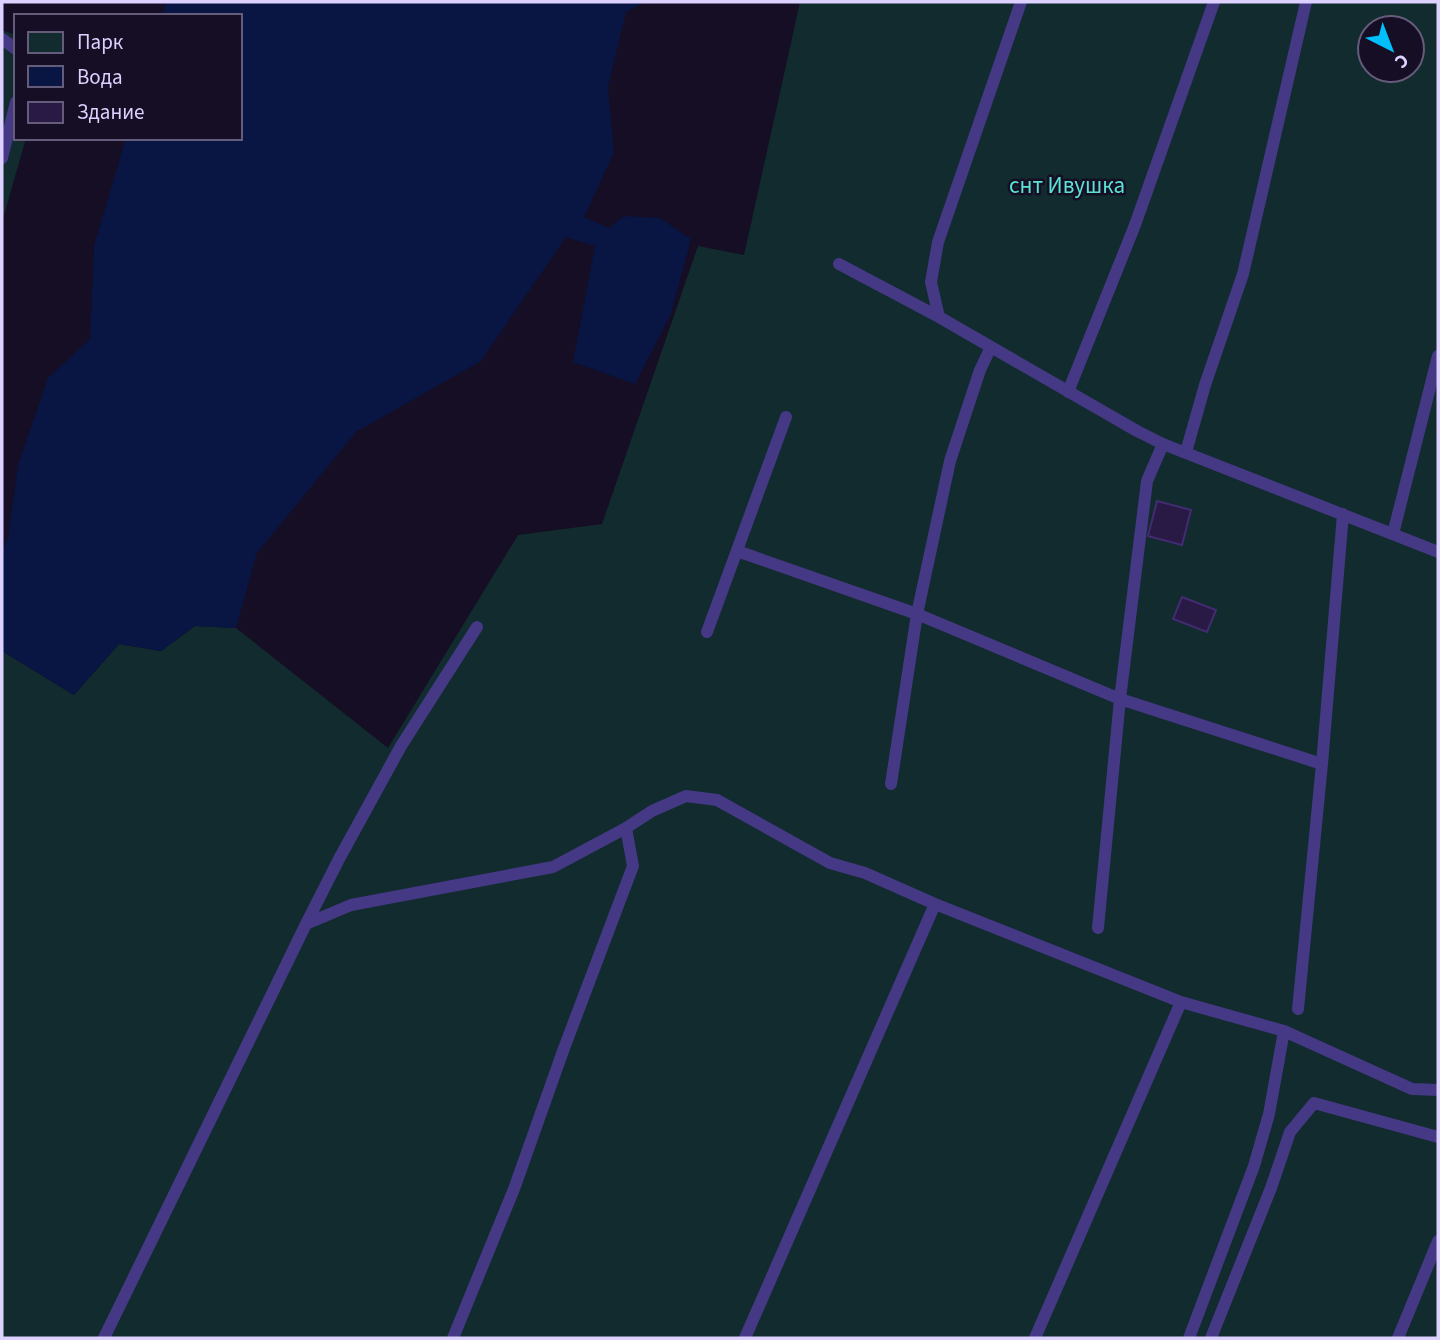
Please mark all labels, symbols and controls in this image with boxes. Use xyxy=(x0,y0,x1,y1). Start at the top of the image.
legend xyxy=(14,14,242,140)
north arrow xyxy=(1356,14,1426,84)
text: Парк xyxy=(77,27,124,57)
text: С xyxy=(1388,47,1415,74)
text: Вода xyxy=(77,62,123,92)
text: Здание xyxy=(77,97,145,127)
park label: снт Ивушка xyxy=(1009,169,1125,202)

